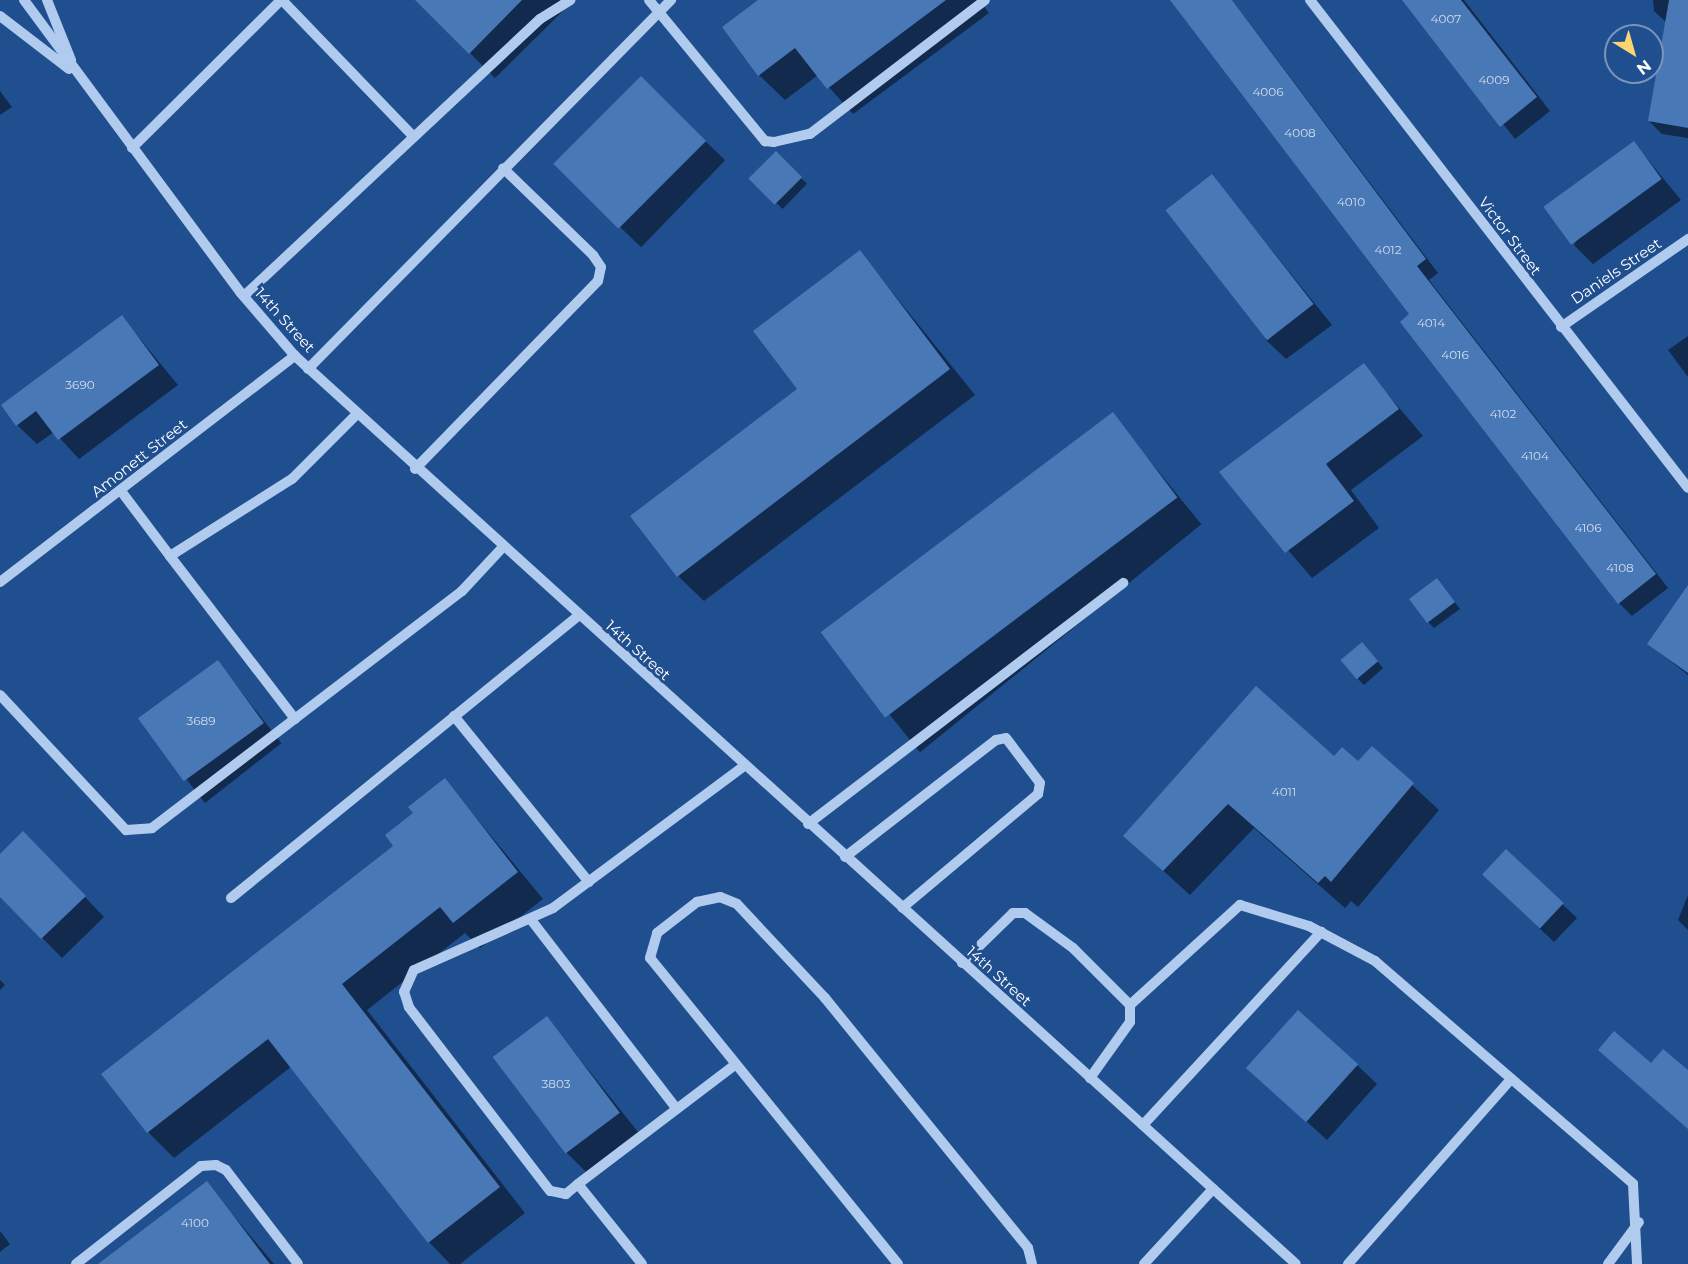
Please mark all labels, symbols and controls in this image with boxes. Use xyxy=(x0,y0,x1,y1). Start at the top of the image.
house number: 4007 xyxy=(1431,12,1461,26)
north arrow xyxy=(1604,24,1664,84)
text: N xyxy=(1633,56,1655,79)
house number: 4009 xyxy=(1478,73,1510,87)
house number: 4006 xyxy=(1252,85,1284,99)
house number: 4008 xyxy=(1284,126,1316,140)
street label: Victor Street xyxy=(1475,193,1545,279)
house number: 4010 xyxy=(1337,195,1365,209)
street label: Daniels Street xyxy=(1567,234,1665,308)
house number: 4012 xyxy=(1374,243,1402,257)
street label: 14th Street xyxy=(251,284,319,356)
house number: 4014 xyxy=(1417,316,1445,330)
house number: 4016 xyxy=(1441,348,1469,362)
house number: 3690 xyxy=(65,378,95,392)
house number: 4102 xyxy=(1490,407,1516,421)
street label: Amonett Street xyxy=(88,415,190,501)
house number: 4104 xyxy=(1521,449,1549,463)
house number: 4106 xyxy=(1574,521,1602,535)
house number: 4108 xyxy=(1606,561,1634,575)
street label: 14th Street xyxy=(602,616,674,684)
house number: 3689 xyxy=(186,714,216,728)
house number: 4011 xyxy=(1272,785,1296,799)
street label: 14th Street xyxy=(963,942,1035,1010)
house number: 3803 xyxy=(541,1077,571,1091)
house number: 4100 xyxy=(181,1216,209,1230)

